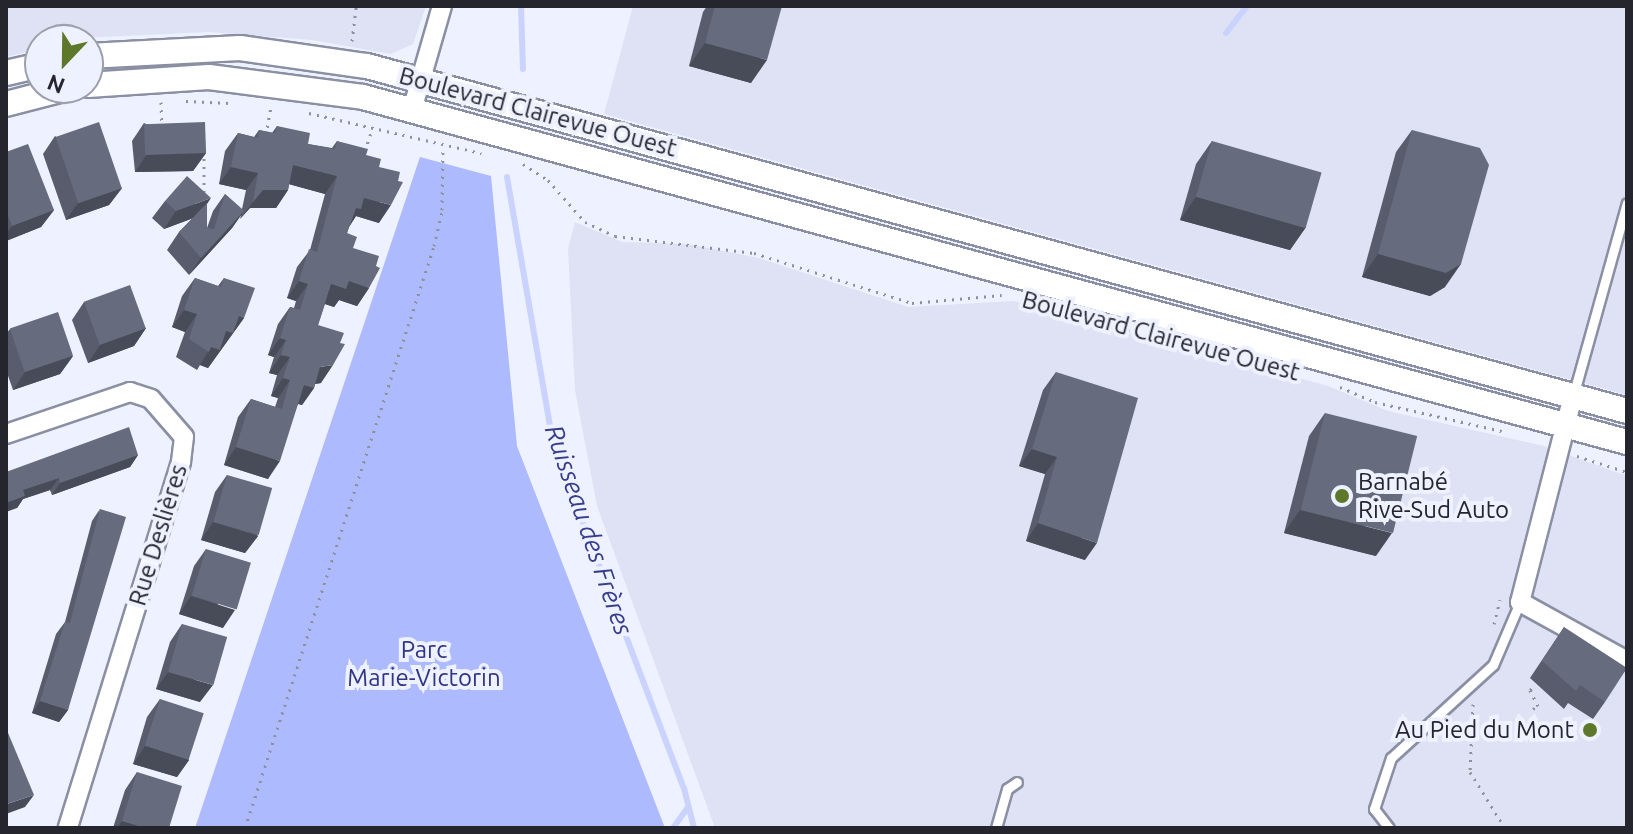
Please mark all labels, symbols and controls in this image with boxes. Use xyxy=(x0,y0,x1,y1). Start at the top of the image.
north arrow xyxy=(24,24,104,104)
street label: Boulevard Clairevue Ouest xyxy=(396,61,680,163)
text: N xyxy=(43,70,68,100)
street label: Boulevard Clairevue Ouest xyxy=(1019,285,1303,387)
water label: Ruisseau des Frères xyxy=(538,421,640,639)
street label: Rue Deslières xyxy=(123,461,193,609)
place label: Barnabé Rive-Sud Auto xyxy=(1358,468,1509,524)
marker: Barnabé Rive-Sud Auto xyxy=(1333,487,1351,505)
park label: Parc Marie-Victorin xyxy=(347,636,501,692)
place label: Au Pied du Mont xyxy=(1395,716,1574,744)
marker: Au Pied du Mont xyxy=(1581,721,1599,739)

